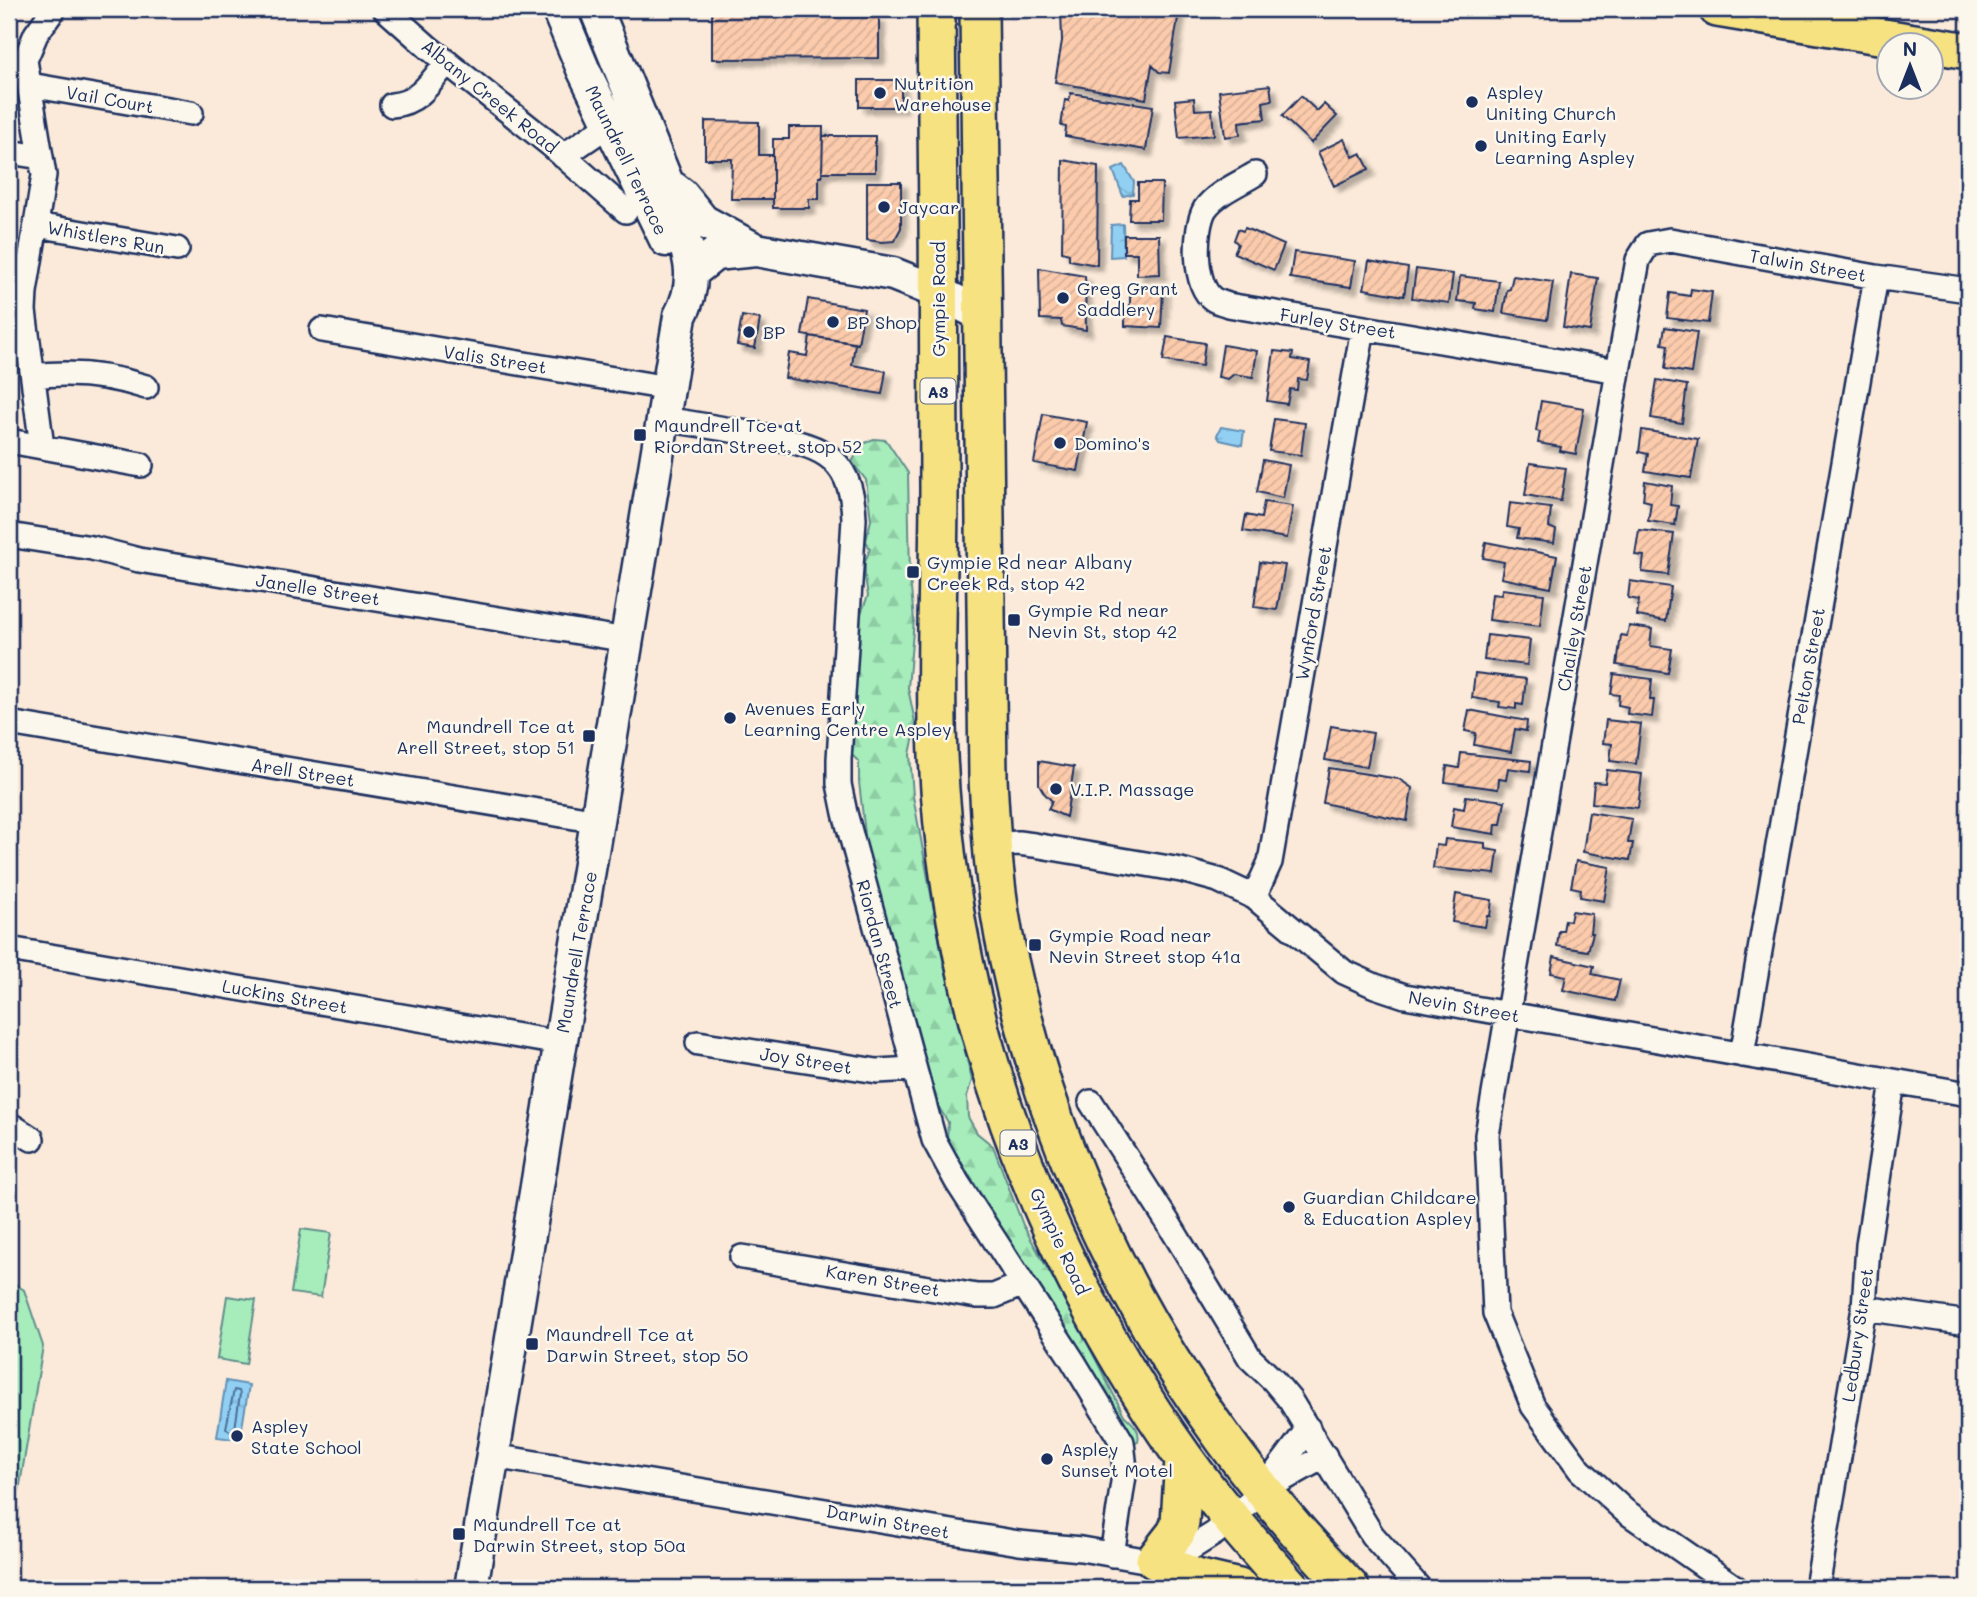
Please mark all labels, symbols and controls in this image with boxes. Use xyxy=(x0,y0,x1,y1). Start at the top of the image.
north arrow xyxy=(1876,32,1946,102)
street label: Albany Creek Road xyxy=(417,33,563,159)
text: N xyxy=(1903,36,1917,61)
place label: Nutrition Warehouse xyxy=(894,71,992,116)
street label: Vail Court xyxy=(64,79,156,119)
place label: Aspley Uniting Church xyxy=(1486,80,1616,125)
street label: Maundrell Terrace xyxy=(580,81,674,239)
marker: Nutrition Warehouse xyxy=(872,85,888,101)
marker: Aspley Uniting Church xyxy=(1464,94,1480,110)
place label: Uniting Early Learning Aspley xyxy=(1495,124,1635,169)
marker: Uniting Early Learning Aspley xyxy=(1473,138,1489,154)
place label: Jaycar xyxy=(898,195,959,219)
marker: Jaycar xyxy=(876,199,892,215)
street label: Whistlers Run xyxy=(45,215,167,259)
street label: Gympie Road xyxy=(926,241,950,357)
street label: Talwin Street xyxy=(1748,243,1868,287)
place label: Greg Grant Saddlery xyxy=(1077,276,1178,321)
marker: Greg Grant Saddlery xyxy=(1055,290,1071,306)
street label: Furley Street xyxy=(1278,302,1398,344)
place label: BP Shop xyxy=(847,310,917,334)
marker: BP Shop xyxy=(825,314,841,330)
place label: BP xyxy=(763,320,785,344)
marker: BP xyxy=(741,324,757,340)
street label: Valis Street xyxy=(441,339,549,379)
road number: A3 xyxy=(920,378,956,404)
place label: Maundrell Tce at Riordan Street, stop 52 xyxy=(654,413,862,458)
marker: Maundrell Tce at Riordan Street, stop 52 xyxy=(632,427,648,443)
place label: Domino's xyxy=(1074,431,1150,455)
marker: Domino's xyxy=(1052,435,1068,451)
street label: Wynford Street xyxy=(1289,544,1337,682)
place label: Gympie Rd near Albany Creek Rd, stop 42 xyxy=(927,550,1132,595)
street label: Chailey Street xyxy=(1551,563,1597,693)
marker: Gympie Rd near Albany Creek Rd, stop 42 xyxy=(905,564,921,580)
street label: Janelle Street xyxy=(254,567,382,611)
place label: Gympie Rd near Nevin St, stop 42 xyxy=(1028,598,1177,643)
street label: Pelton Street xyxy=(1786,606,1830,726)
marker: Gympie Rd near Nevin St, stop 42 xyxy=(1006,612,1022,628)
place label: Avenues Early Learning Centre Aspley xyxy=(744,696,952,741)
marker: Avenues Early Learning Centre Aspley xyxy=(722,710,738,726)
place label: Maundrell Tce at Arell Street, stop 51 xyxy=(396,714,575,759)
marker: Maundrell Tce at Arell Street, stop 51 xyxy=(581,728,597,744)
street label: Arell Street xyxy=(249,752,357,792)
place label: V.I.P. Massage xyxy=(1070,777,1194,801)
marker: V.I.P. Massage xyxy=(1048,781,1064,797)
street label: Maundrell Terrace xyxy=(550,869,602,1035)
street label: Riordan Street xyxy=(851,877,909,1011)
place label: Gympie Road near Nevin Street stop 41a xyxy=(1049,923,1241,968)
marker: Gympie Road near Nevin Street stop 41a xyxy=(1027,937,1043,953)
street label: Luckins Street xyxy=(221,973,349,1019)
street label: Nevin Street xyxy=(1407,984,1521,1028)
street label: Joy Street xyxy=(758,1041,854,1079)
road number: A3 xyxy=(1000,1130,1036,1156)
street label: Gympie Road xyxy=(1025,1184,1095,1298)
place label: Guardian Childcare & Education Aspley xyxy=(1303,1185,1477,1230)
marker: Guardian Childcare & Education Aspley xyxy=(1281,1199,1297,1215)
street label: Karen Street xyxy=(824,1258,942,1302)
street label: Ledbury Street xyxy=(1836,1267,1878,1403)
place label: Maundrell Tce at Darwin Street, stop 50 xyxy=(546,1322,748,1367)
marker: Maundrell Tce at Darwin Street, stop 50 xyxy=(524,1336,540,1352)
place label: Aspley State School xyxy=(251,1414,362,1459)
marker: Aspley State School xyxy=(229,1428,245,1444)
place label: Aspley Sunset Motel xyxy=(1061,1437,1173,1482)
marker: Aspley Sunset Motel xyxy=(1039,1451,1055,1467)
street label: Darwin Street xyxy=(824,1498,952,1544)
place label: Maundrell Tce at Darwin Street, stop 50a xyxy=(473,1512,686,1557)
marker: Maundrell Tce at Darwin Street, stop 50a xyxy=(451,1526,467,1542)

